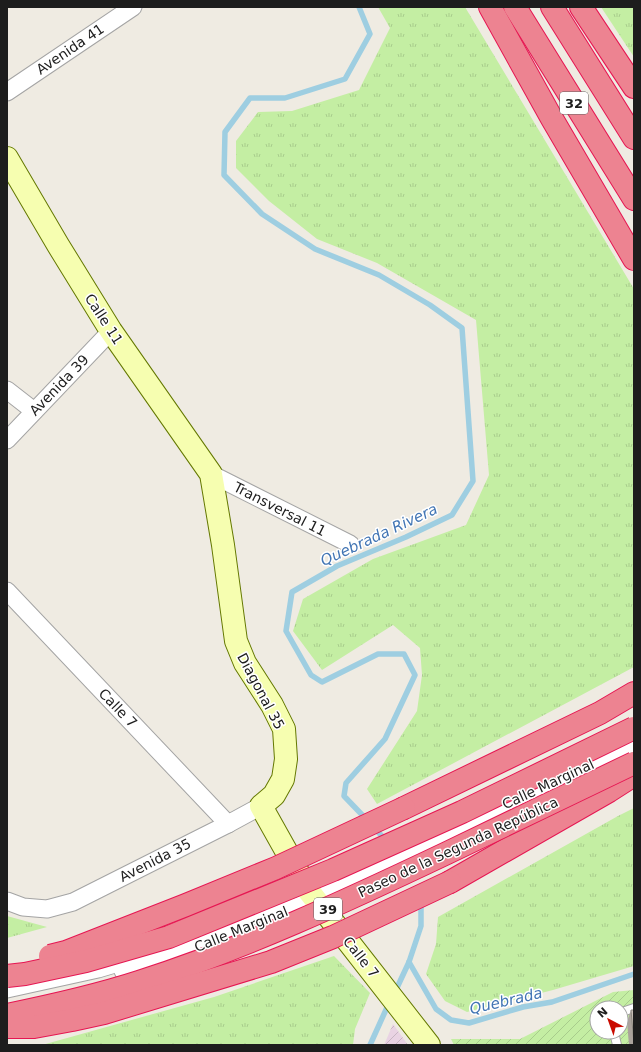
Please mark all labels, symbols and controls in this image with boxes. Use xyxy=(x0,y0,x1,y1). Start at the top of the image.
street label: Avenida 41 xyxy=(33,21,107,77)
road number: 32 xyxy=(560,92,588,114)
street label: Calle 11 xyxy=(82,291,126,347)
street label: Avenida 39 xyxy=(26,351,92,419)
street label: Transversal 11 xyxy=(230,478,329,539)
water label: Quebrada Rivera xyxy=(318,500,440,570)
street label: Diagonal 35 xyxy=(234,650,288,732)
street label: Calle 7 xyxy=(96,685,140,731)
street label: Calle Marginal xyxy=(500,756,596,812)
street label: Paseo de la Segunda República xyxy=(356,794,560,900)
street label: Avenida 35 xyxy=(117,835,193,885)
road number: 39 xyxy=(314,898,342,920)
street label: Calle Marginal xyxy=(192,903,290,955)
street label: Calle 7 xyxy=(340,933,382,981)
water label: Quebrada xyxy=(468,984,544,1018)
north arrow xyxy=(589,1000,629,1040)
text: N xyxy=(595,1005,611,1021)

